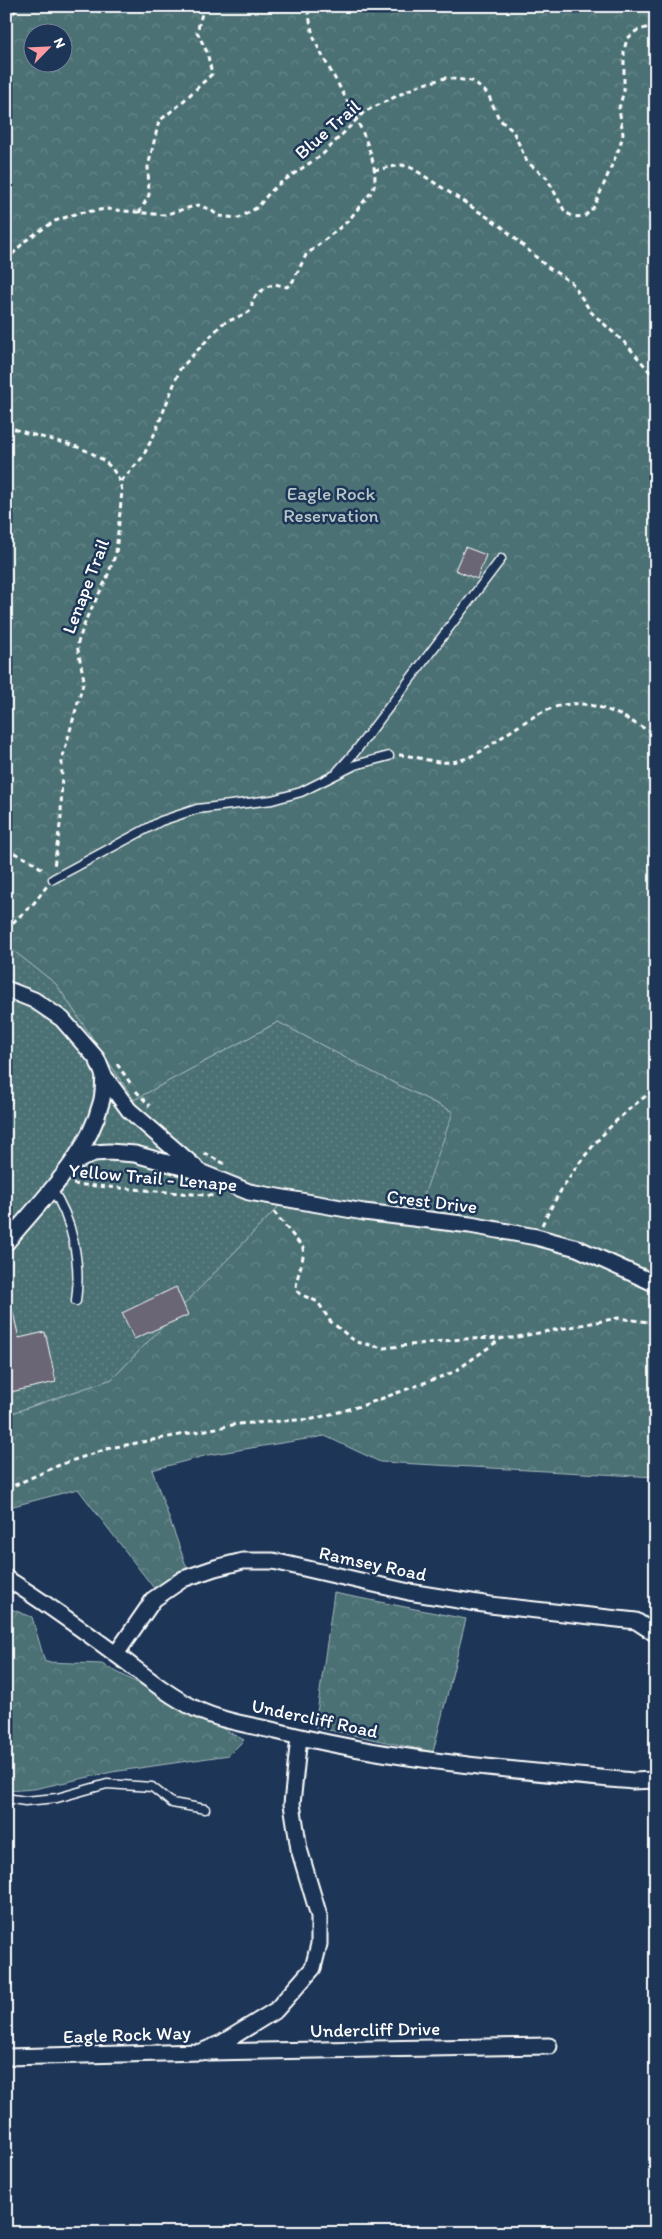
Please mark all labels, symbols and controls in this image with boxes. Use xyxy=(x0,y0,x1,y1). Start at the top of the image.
north arrow xyxy=(22,22,72,72)
text: N xyxy=(50,35,69,51)
street label: Blue Trail xyxy=(290,94,365,164)
park label: Eagle Rock Reservation xyxy=(283,482,379,527)
street label: Lenape Trail xyxy=(57,535,114,637)
street label: Yellow Trail - Lenape xyxy=(68,1159,238,1196)
street label: Crest Drive xyxy=(385,1185,478,1218)
street label: Ramsey Road xyxy=(317,1541,429,1586)
street label: Undercliff Road xyxy=(249,1694,381,1743)
street label: Undercliff Drive xyxy=(310,2017,440,2042)
street label: Eagle Rock Way xyxy=(63,2021,191,2048)

